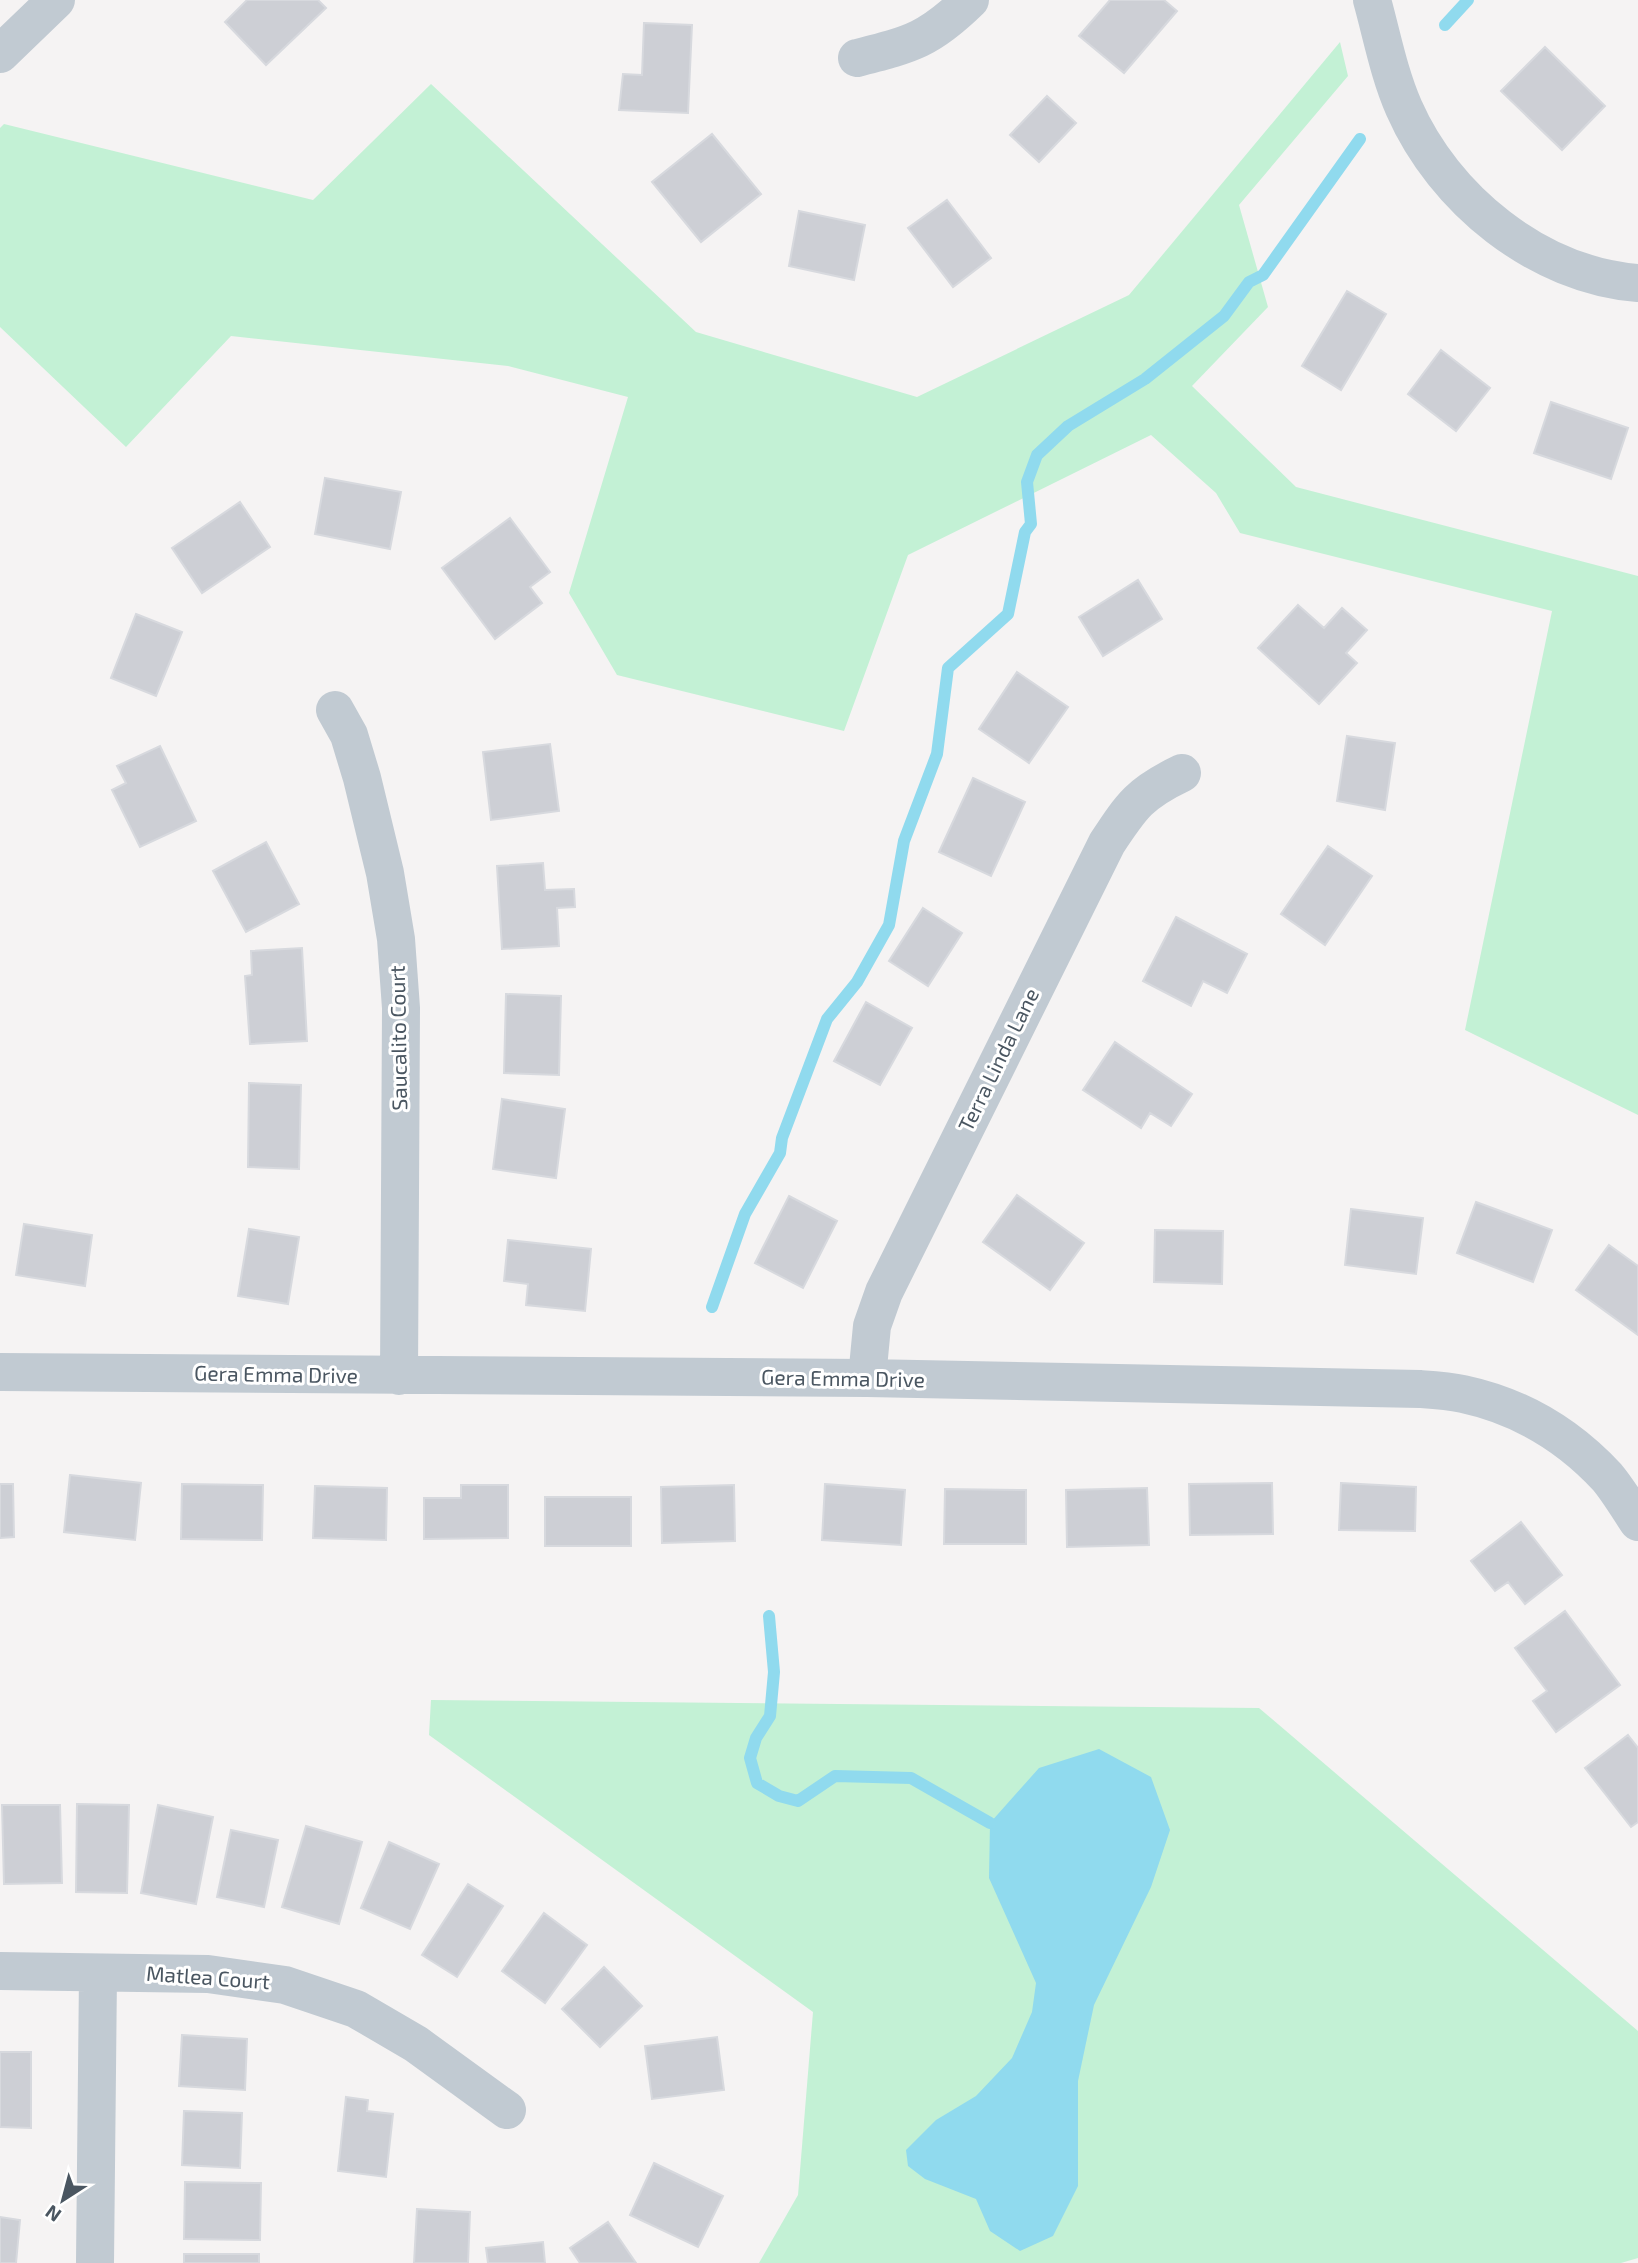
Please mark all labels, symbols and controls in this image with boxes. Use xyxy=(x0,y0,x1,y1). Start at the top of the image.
street label: Saucalito Court xyxy=(384,965,411,1111)
street label: Terra Linda Lane xyxy=(952,984,1043,1135)
street label: Gera Emma Drive xyxy=(194,1360,358,1387)
street label: Gera Emma Drive xyxy=(761,1364,925,1391)
street label: Matlea Court xyxy=(145,1960,271,1993)
north arrow xyxy=(28,2165,98,2235)
text: N xyxy=(40,2201,65,2227)

